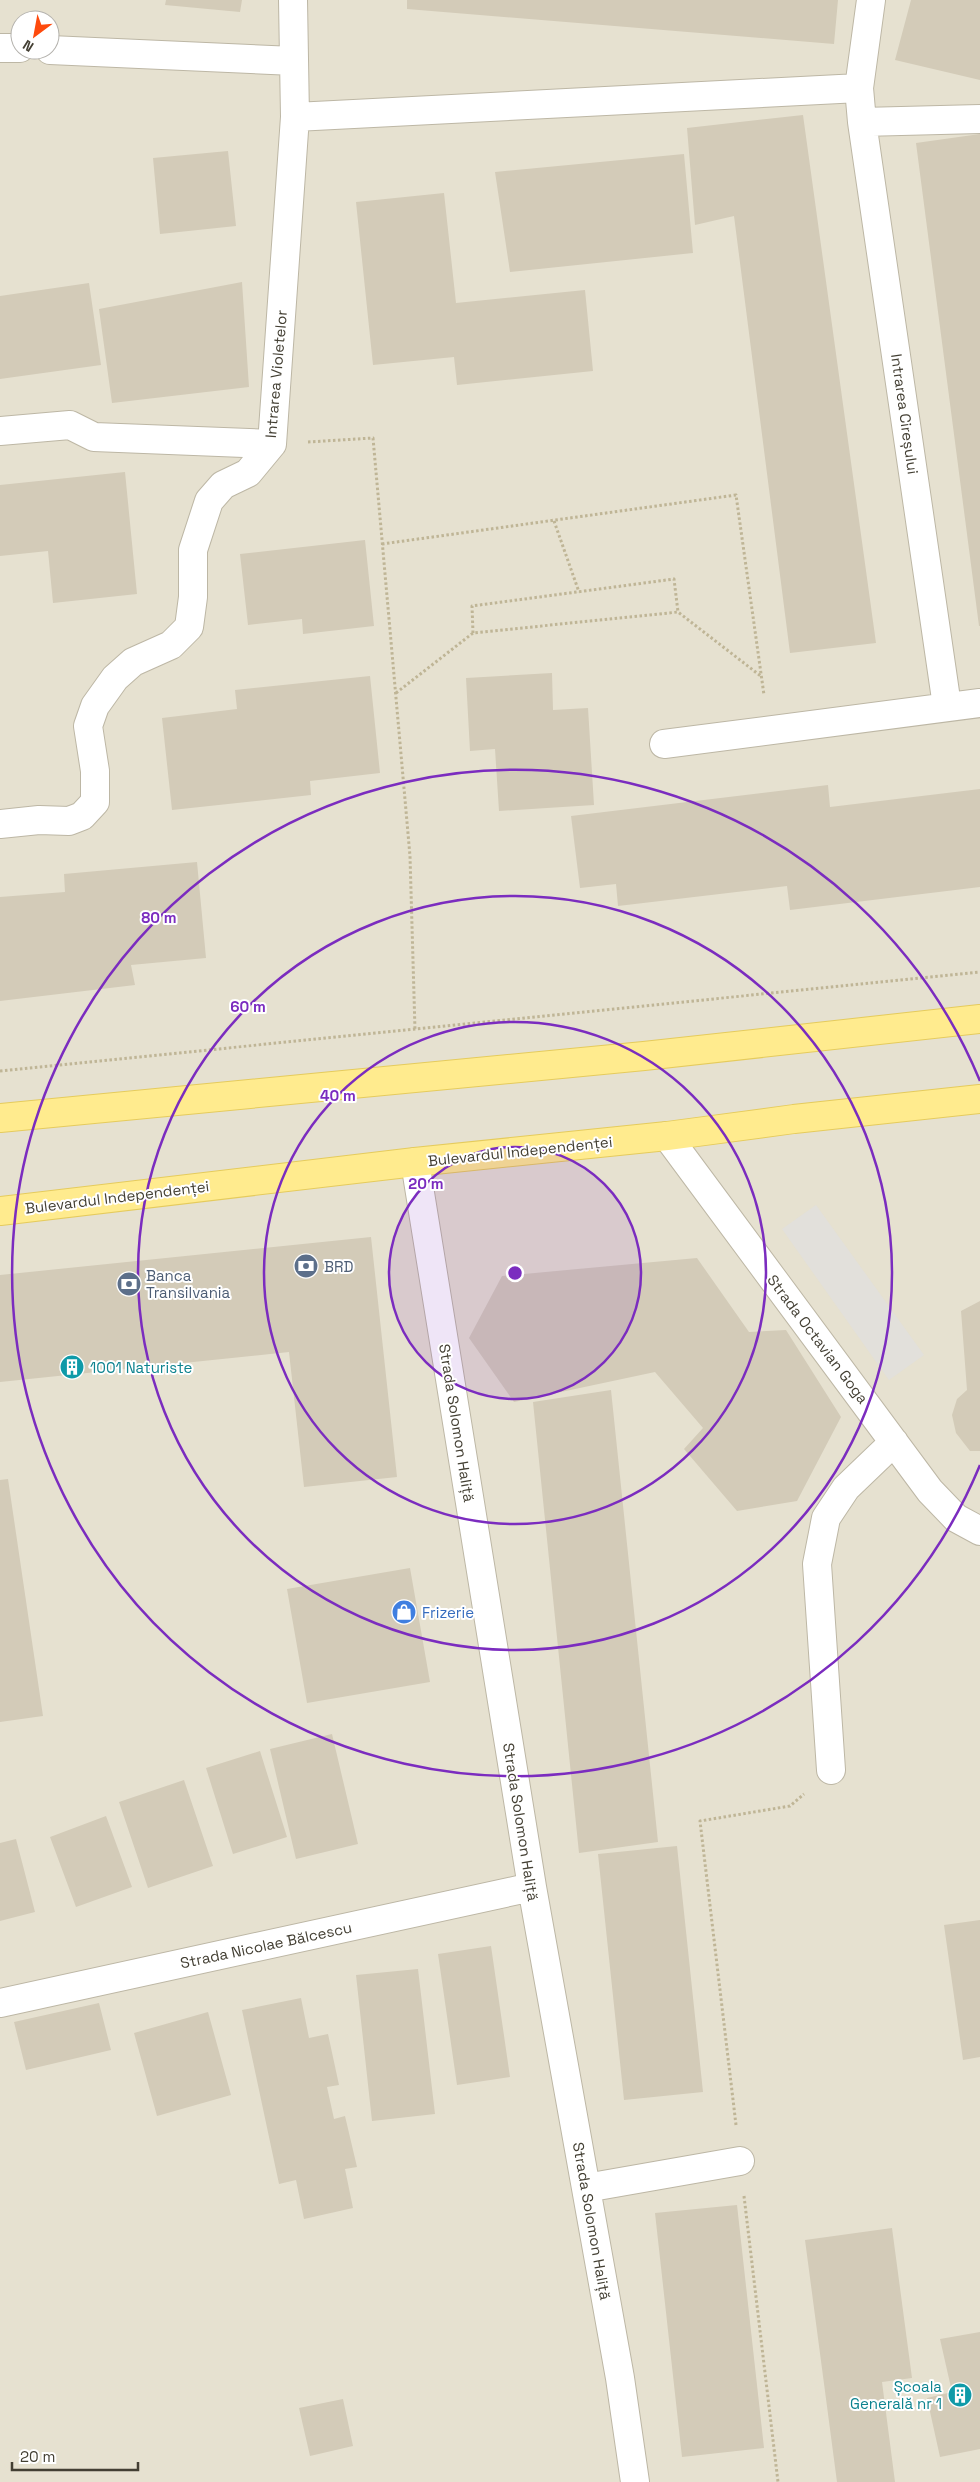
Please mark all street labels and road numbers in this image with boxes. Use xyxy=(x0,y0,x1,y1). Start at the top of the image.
street label: Intrarea Violetelor xyxy=(261,309,291,439)
street label: Intrarea Cireșului xyxy=(887,353,923,475)
street label: Bulevardul Independenței xyxy=(427,1132,613,1170)
street label: Bulevardul Independenței xyxy=(24,1176,210,1218)
street label: Strada Octavian Goga xyxy=(763,1271,873,1408)
street label: Strada Solomon Haliță xyxy=(435,1343,479,1504)
street label: Strada Solomon Haliță xyxy=(499,1742,543,1903)
street label: Strada Nicolae Bălcescu xyxy=(178,1918,354,1972)
street label: Strada Solomon Haliță xyxy=(569,2141,615,2302)

